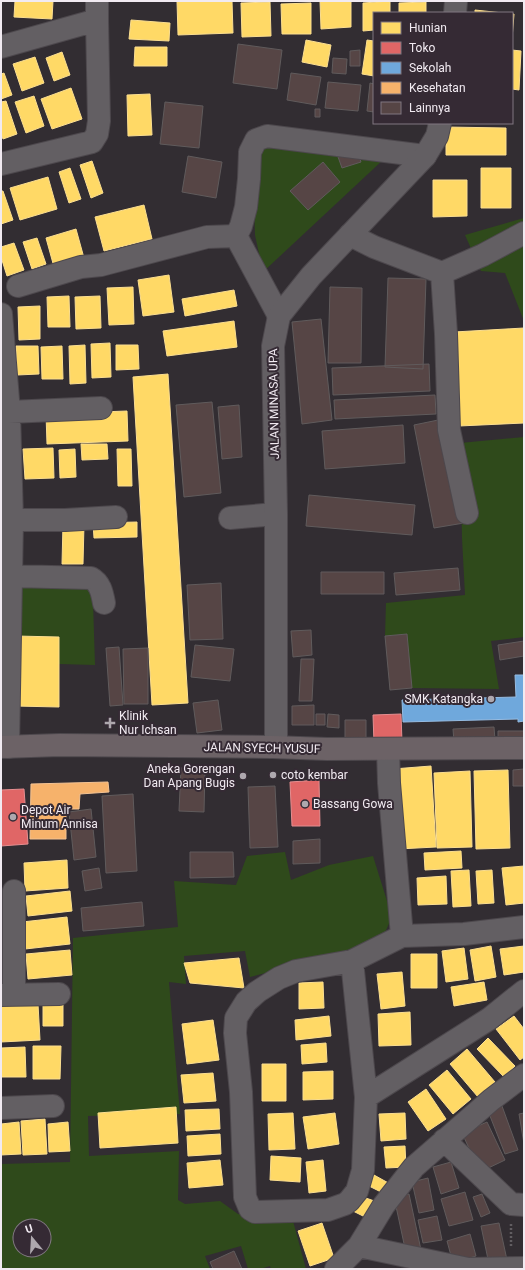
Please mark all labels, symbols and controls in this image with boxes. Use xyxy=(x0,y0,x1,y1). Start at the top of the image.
legend xyxy=(373,12,513,124)
text: Hunian xyxy=(409,21,447,35)
text: Toko xyxy=(409,41,436,55)
text: Sekolah xyxy=(409,61,451,75)
text: Kesehatan xyxy=(409,81,466,95)
text: Lainnya xyxy=(409,101,450,115)
street label: JALAN MINASA UPA xyxy=(266,348,282,460)
place label: SMK Katangka xyxy=(404,692,483,706)
marker: SMK Katangka xyxy=(486,694,496,704)
place label: Klinik Nur Ichsan xyxy=(119,709,177,737)
marker: Klinik Nur Ichsan xyxy=(104,717,116,729)
street label: JALAN SYECH YUSUF xyxy=(204,740,321,756)
place label: Aneka Gorengan Dan Apang Bugis xyxy=(144,762,235,790)
place label: coto kembar xyxy=(281,768,348,782)
marker: coto kembar xyxy=(268,770,278,780)
marker: Aneka Gorengan Dan Apang Bugis xyxy=(238,771,248,781)
place label: Bassang Gowa xyxy=(313,797,393,811)
marker: Bassang Gowa xyxy=(300,799,310,809)
place label: Depot Air Minum Annisa xyxy=(21,803,98,831)
marker: Depot Air Minum Annisa xyxy=(8,812,18,822)
north arrow xyxy=(12,1218,52,1258)
text: U xyxy=(24,1222,35,1236)

